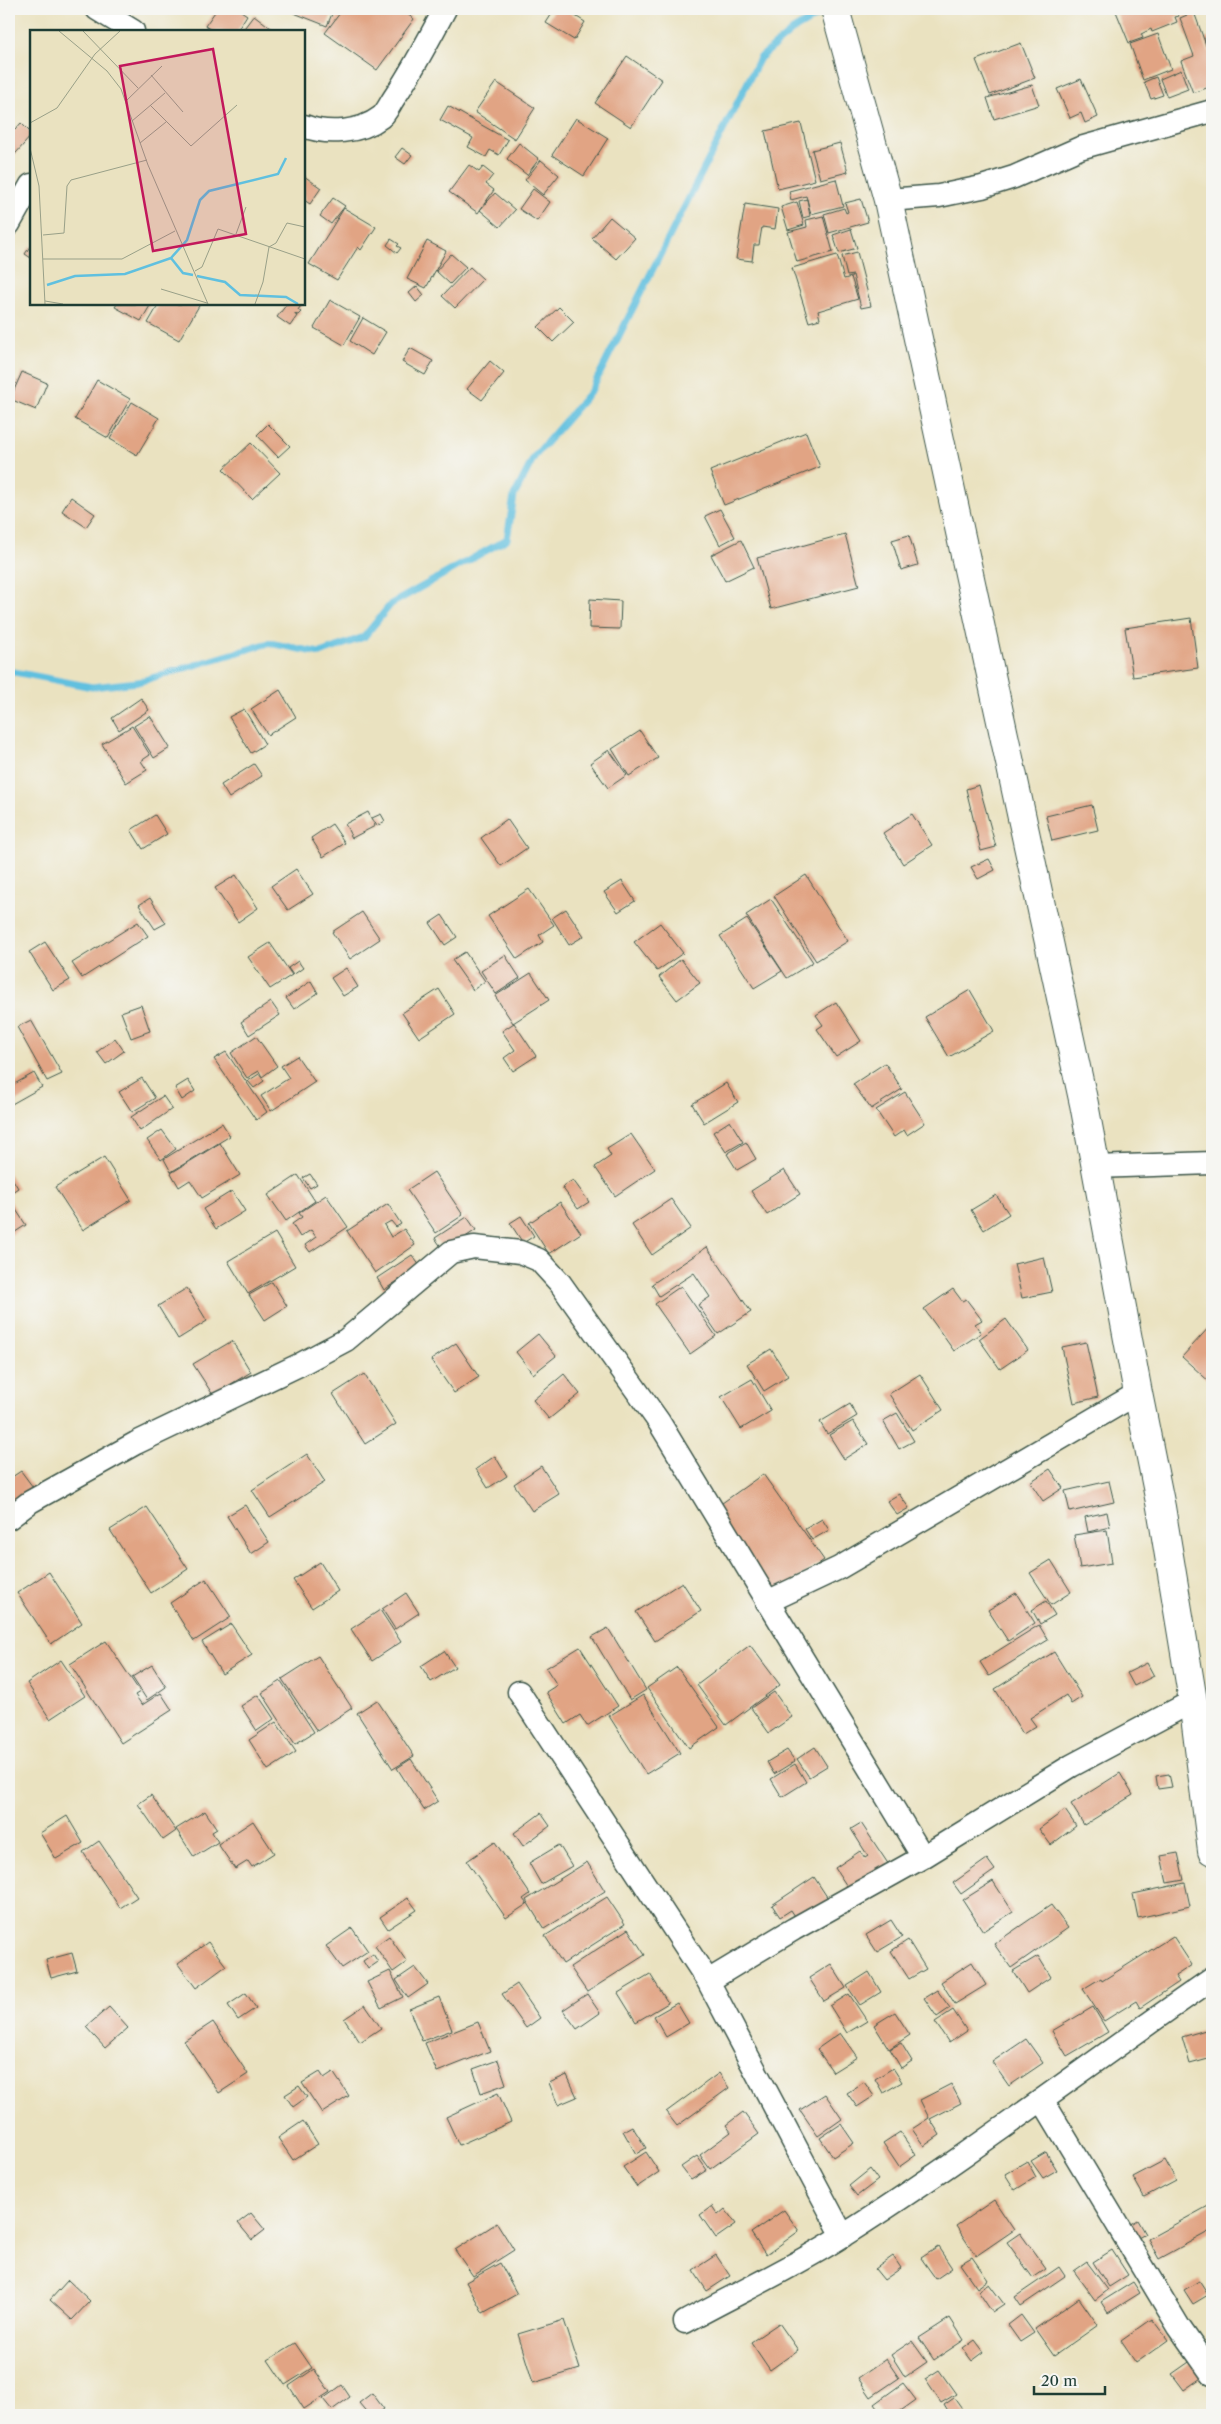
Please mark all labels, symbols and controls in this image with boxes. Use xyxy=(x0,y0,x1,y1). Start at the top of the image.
inset map xyxy=(30,30,305,305)
scale bar xyxy=(1034,2364,1105,2396)
text: 20 m xyxy=(1041,2371,1077,2390)

